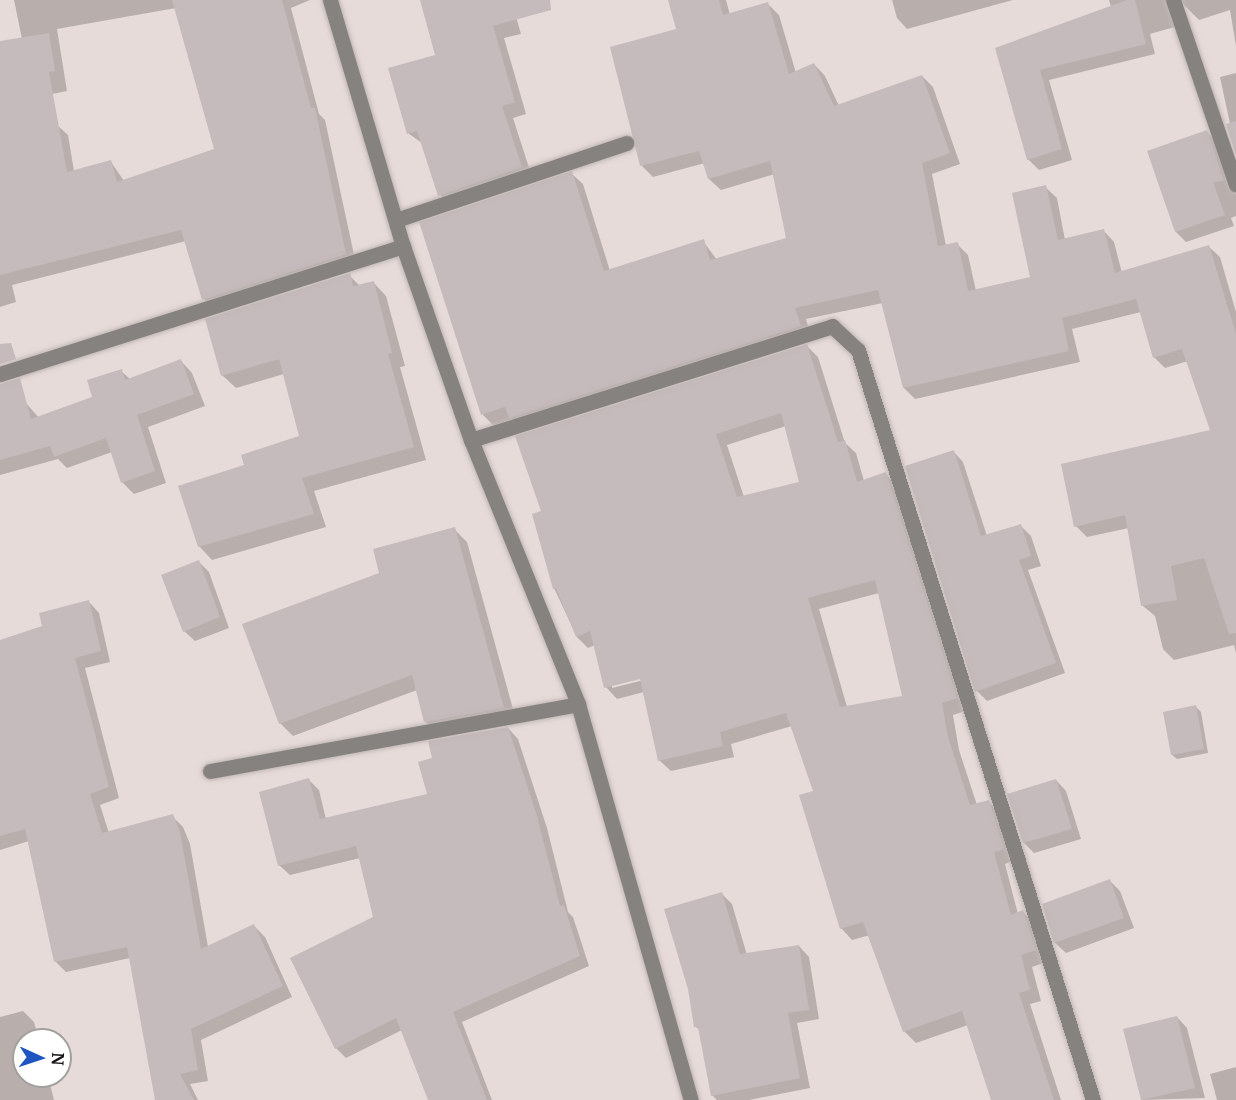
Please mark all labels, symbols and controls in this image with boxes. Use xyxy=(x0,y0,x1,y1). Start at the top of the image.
north arrow xyxy=(12,1028,72,1088)
text: N xyxy=(48,1052,68,1066)

